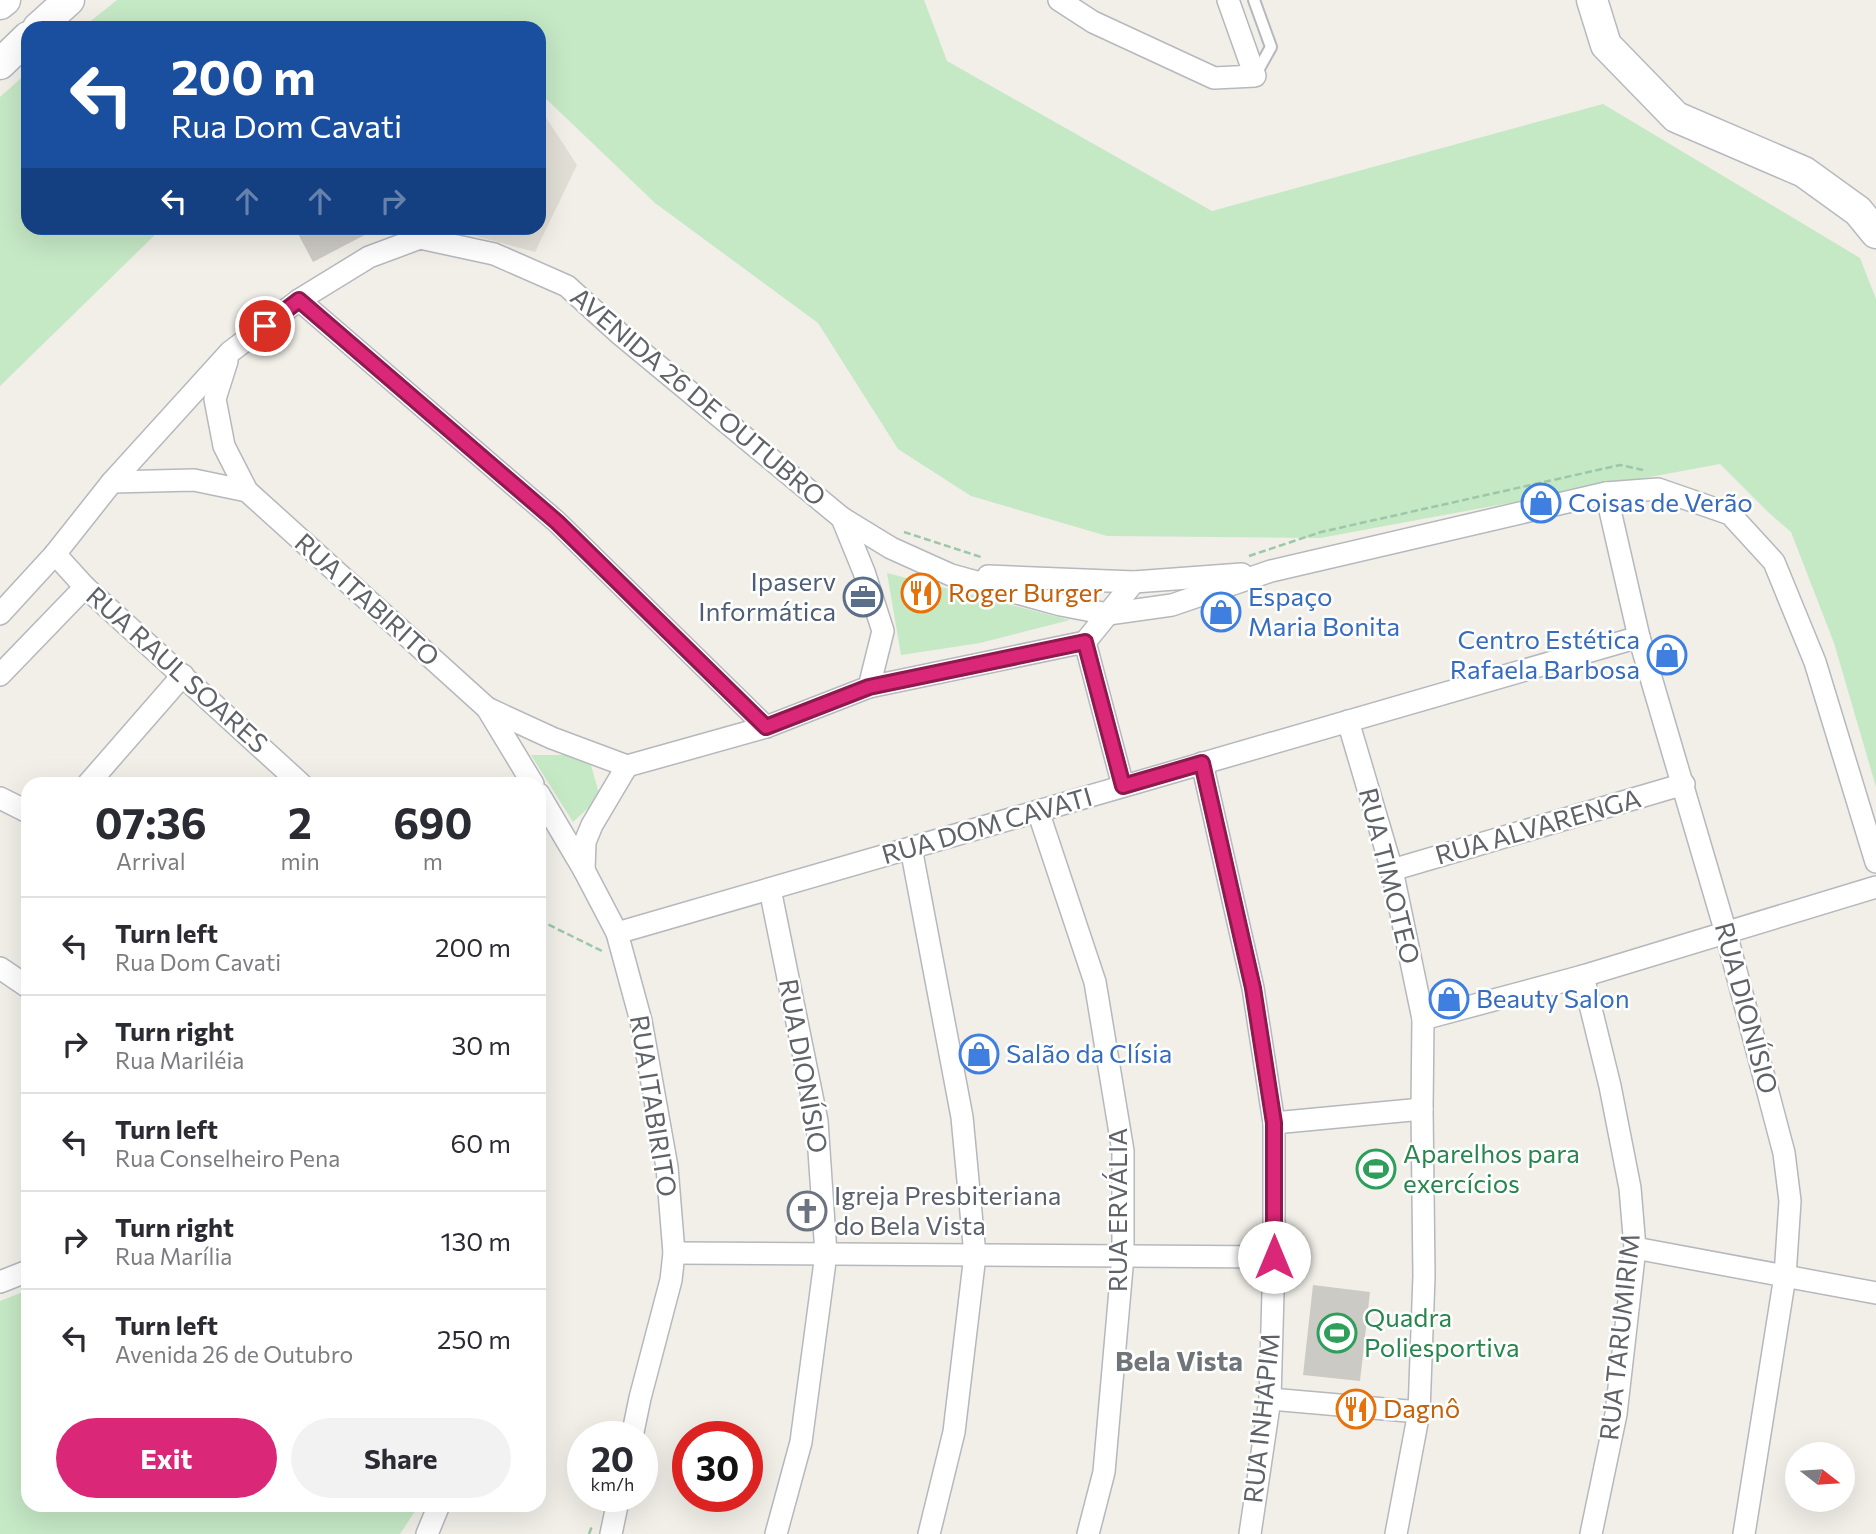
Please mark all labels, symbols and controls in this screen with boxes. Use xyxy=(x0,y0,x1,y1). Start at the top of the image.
text: 200 m xyxy=(171,45,316,105)
icon: left xyxy=(56,49,147,140)
text: Rua Dom Cavati xyxy=(171,105,402,145)
icon: left xyxy=(155,182,193,220)
icon: ahead xyxy=(228,182,266,220)
icon: ahead xyxy=(301,182,339,220)
icon: right xyxy=(374,182,412,220)
street label: AVENIDA 26 DE OUTUBRO xyxy=(565,280,833,512)
pin xyxy=(235,296,295,356)
icon: arrive xyxy=(246,307,284,345)
shop icon: Coisas de Verão xyxy=(1520,482,1562,524)
place label: Coisas de Verão xyxy=(1568,486,1753,517)
street label: RUA ITABIRITO xyxy=(289,526,447,672)
place label: Ipaserv Informática xyxy=(698,565,836,626)
restaurant icon: Roger Burger xyxy=(900,572,942,614)
office icon: Ipaserv Informática xyxy=(842,576,884,618)
place label: Roger Burger xyxy=(948,576,1103,607)
street label: RUA RAUL SOARES xyxy=(81,579,275,758)
place label: Espaço Maria Bonita xyxy=(1248,580,1400,641)
shop icon: Espaço Maria Bonita xyxy=(1200,591,1242,633)
place label: Centro Estética Rafaela Barbosa xyxy=(1450,623,1640,684)
shop icon: Centro Estética Rafaela Barbosa xyxy=(1646,634,1688,676)
street label: RUA DOM CAVATI xyxy=(878,780,1095,869)
street label: RUA ALVARENGA xyxy=(1431,781,1644,870)
street label: RUA TIMOTEO xyxy=(1354,784,1427,967)
text: 07:36 xyxy=(95,796,207,848)
text: 2 xyxy=(288,796,312,848)
text: 690 xyxy=(393,796,472,848)
text: Arrival xyxy=(116,847,186,875)
text: min xyxy=(280,847,320,875)
text: m xyxy=(423,847,443,875)
text: Turn left xyxy=(115,917,218,948)
street label: RUA DIONÍSIO xyxy=(1710,918,1785,1097)
icon: left xyxy=(56,927,94,965)
text: 200 m xyxy=(435,931,511,962)
text: Rua Dom Cavati xyxy=(115,948,281,976)
street label: RUA DIONÍSIO xyxy=(774,976,835,1155)
shop icon: Beauty Salon xyxy=(1428,978,1470,1020)
place label: Beauty Salon xyxy=(1476,982,1630,1013)
street label: RUA ITABIRITO xyxy=(625,1013,684,1199)
text: Turn right xyxy=(115,1015,234,1046)
icon: right xyxy=(56,1025,94,1063)
text: 30 m xyxy=(452,1029,511,1060)
shop icon: Salão da Clísia xyxy=(958,1033,1000,1075)
place label: Salão da Clísia xyxy=(1006,1037,1172,1068)
text: Rua Mariléia xyxy=(115,1046,244,1074)
text: Turn left xyxy=(115,1113,218,1144)
icon: left xyxy=(56,1123,94,1161)
text: 60 m xyxy=(451,1127,511,1158)
street label: RUA ERVÁLIA xyxy=(1101,1128,1132,1292)
place label: Aparelhos para exercícios xyxy=(1403,1137,1580,1198)
text: Rua Conselheiro Pena xyxy=(115,1144,340,1172)
sports icon: Aparelhos para exercícios xyxy=(1355,1148,1397,1190)
place label: Igreja Presbiteriana do Bela Vista xyxy=(834,1179,1061,1240)
church icon: Igreja Presbiteriana do Bela Vista xyxy=(786,1190,828,1232)
text: Turn right xyxy=(115,1211,234,1242)
position arrow xyxy=(1237,1220,1311,1294)
icon: right xyxy=(56,1221,94,1259)
text: 130 m xyxy=(440,1225,511,1256)
street label: RUA TARUMIRIM xyxy=(1592,1232,1645,1442)
text: Rua Marília xyxy=(115,1242,232,1270)
place label: Quadra Poliesportiva xyxy=(1364,1301,1520,1362)
text: Turn left xyxy=(115,1309,218,1340)
sports icon: Quadra Poliesportiva xyxy=(1316,1312,1358,1354)
icon: left xyxy=(56,1319,94,1357)
text: 250 m xyxy=(437,1323,511,1354)
street label: RUA INHAPIM xyxy=(1236,1331,1285,1504)
text: Avenida 26 de Outubro xyxy=(115,1340,353,1368)
district label: Bela Vista xyxy=(1115,1343,1243,1377)
restaurant icon: Dagnô xyxy=(1335,1388,1377,1430)
place label: Dagnô xyxy=(1383,1392,1460,1423)
button: Exit xyxy=(56,1418,277,1498)
button: Share xyxy=(291,1418,511,1498)
speed limit sign: 30 xyxy=(672,1421,763,1512)
text: 20 xyxy=(591,1436,634,1479)
north arrow xyxy=(1785,1442,1855,1512)
map controls xyxy=(1785,1442,1855,1512)
text: km/h xyxy=(591,1473,634,1495)

